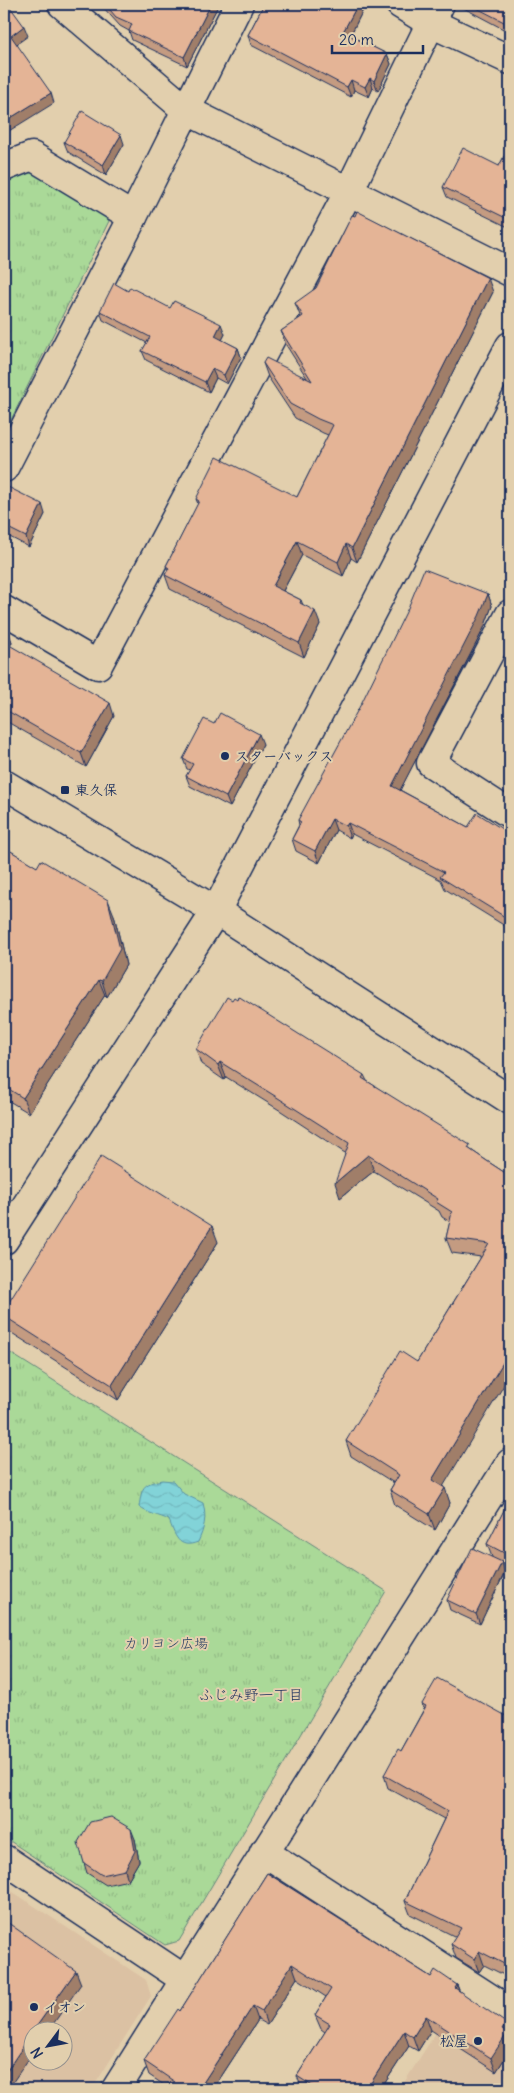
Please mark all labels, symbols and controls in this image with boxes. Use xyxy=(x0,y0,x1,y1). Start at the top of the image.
scale bar xyxy=(332,22,423,54)
text: 20 m xyxy=(339,30,374,49)
place label: スターバックス xyxy=(235,747,333,765)
marker: スターバックス xyxy=(219,750,231,762)
place label: 東久保 xyxy=(75,781,117,799)
marker: 東久保 xyxy=(59,784,71,796)
park label: カリヨン広場 xyxy=(124,1634,208,1652)
district label: ふじみ野一丁目 xyxy=(198,1685,304,1704)
place label: イオン xyxy=(44,1998,86,2016)
marker: イオン xyxy=(28,2001,40,2013)
north arrow xyxy=(22,2020,72,2070)
place label: 松屋 xyxy=(440,2032,468,2050)
marker: 松屋 xyxy=(472,2035,484,2047)
text: N xyxy=(27,2044,47,2062)

